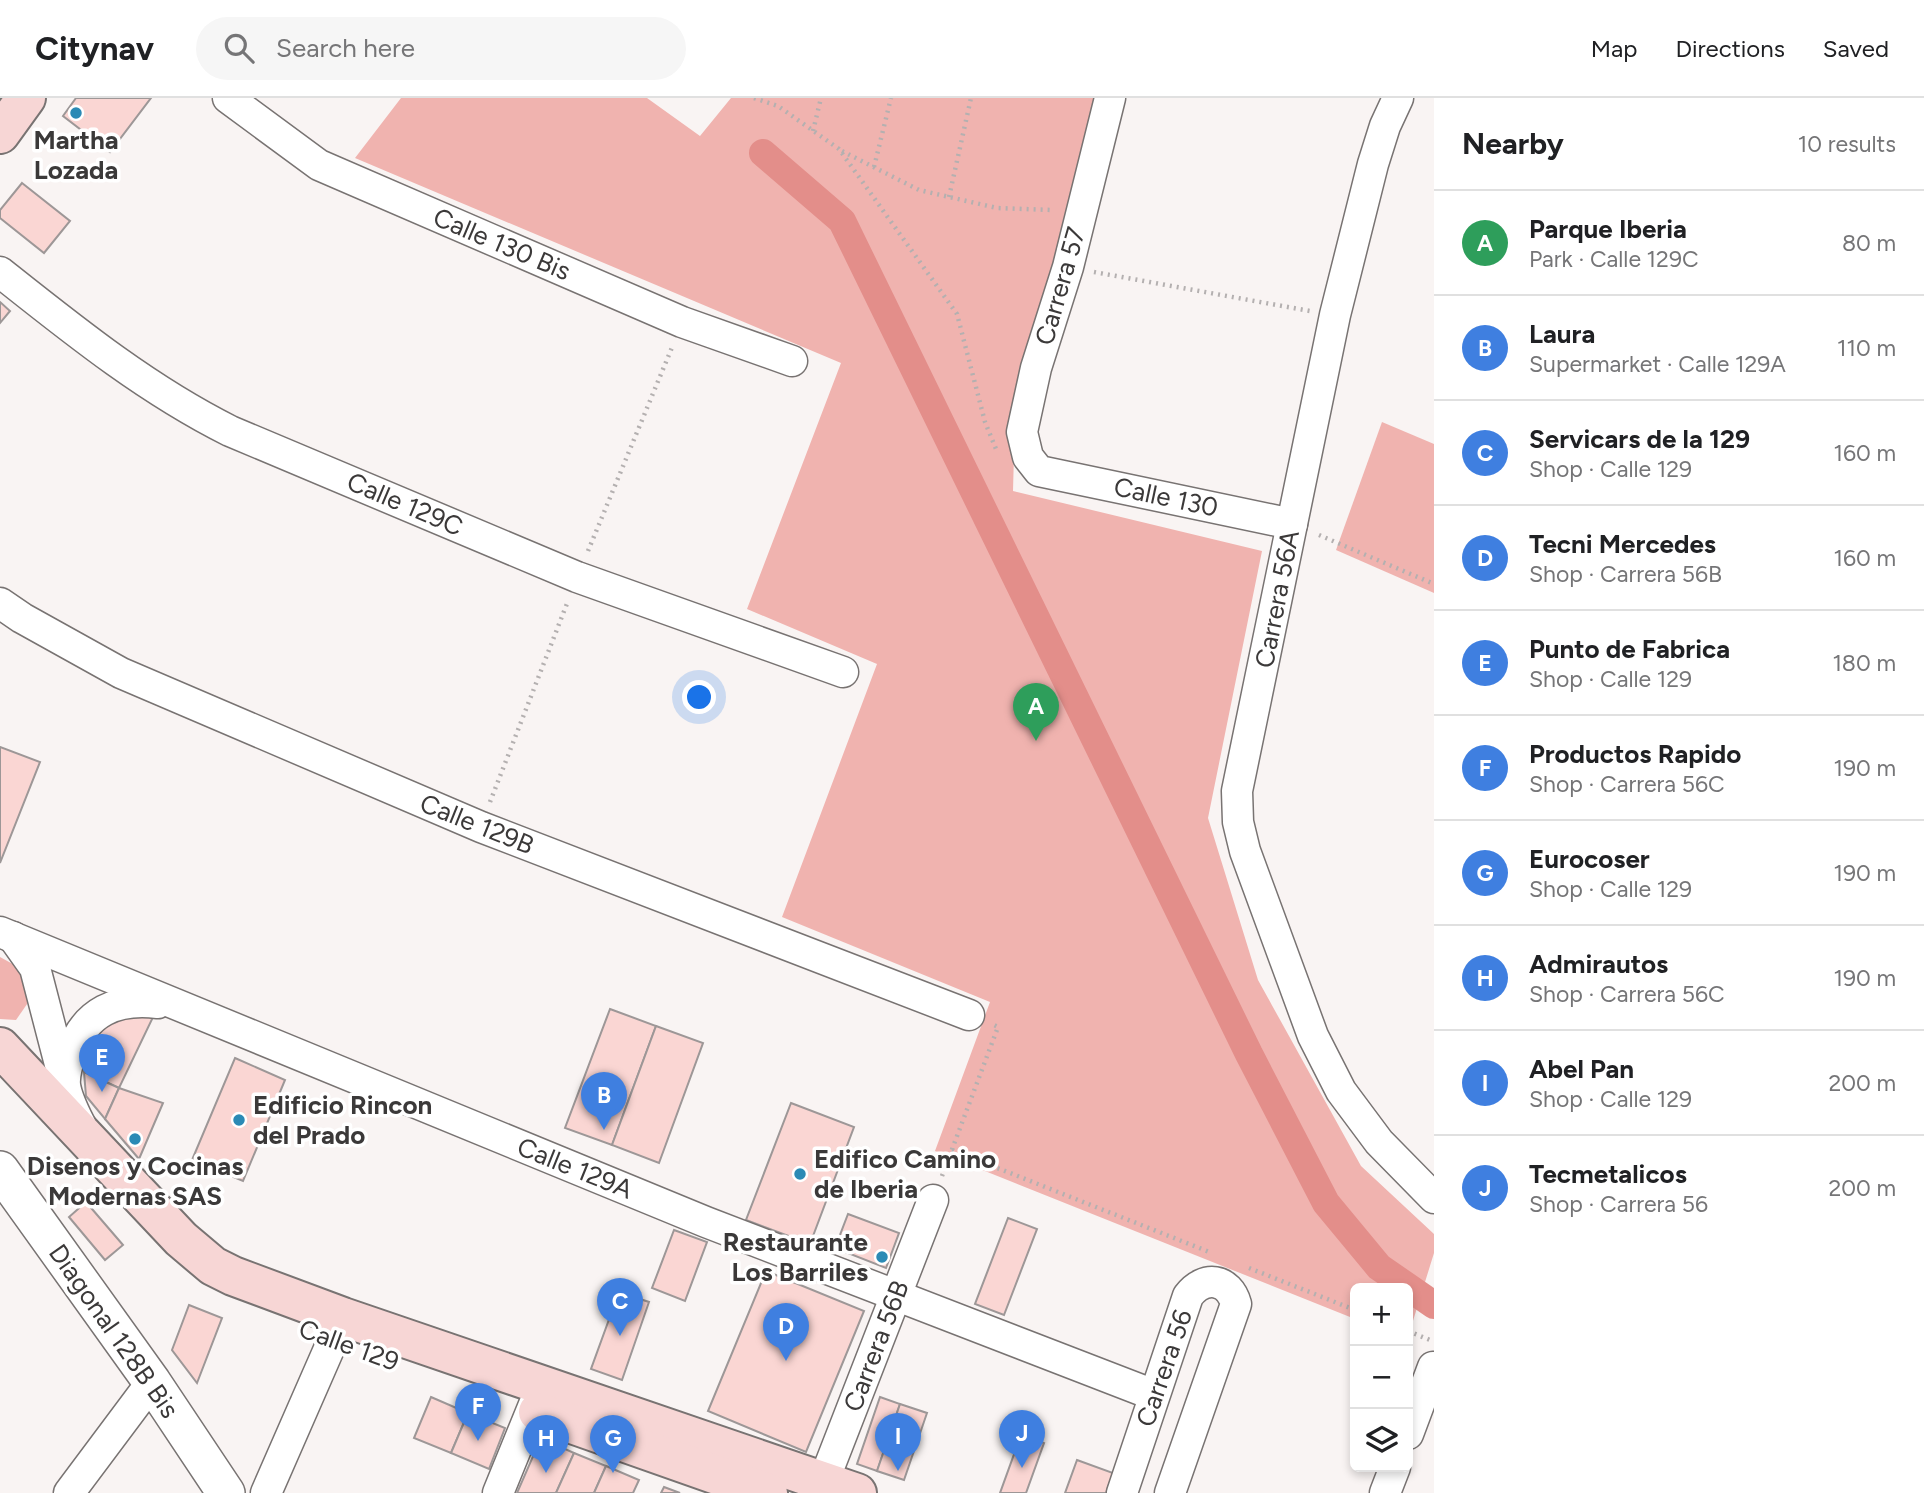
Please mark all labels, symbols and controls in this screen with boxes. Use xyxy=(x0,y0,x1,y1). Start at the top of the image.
search box xyxy=(196,17,686,80)
text: Citynav xyxy=(35,29,154,68)
icon: search xyxy=(220,29,258,67)
text: Search here xyxy=(276,32,415,64)
text: Map xyxy=(1591,34,1637,63)
text: Directions xyxy=(1675,34,1785,63)
text: Saved xyxy=(1823,34,1889,63)
marker: Martha Lozada xyxy=(68,105,84,121)
place label: Martha Lozada xyxy=(33,124,119,186)
text: Nearby xyxy=(1462,125,1564,162)
text: 10 results xyxy=(1798,130,1896,158)
street label: Calle 130 Bis xyxy=(429,201,575,287)
text: Parque Iberia xyxy=(1529,213,1687,245)
street label: Carrera 57 xyxy=(1028,223,1092,349)
text: A xyxy=(1477,229,1493,257)
text: 80 m xyxy=(1842,229,1896,257)
text: Park · Calle 129C xyxy=(1529,245,1699,273)
text: Laura xyxy=(1529,318,1595,350)
text: B xyxy=(1478,334,1492,362)
text: 110 m xyxy=(1837,334,1896,362)
text: Supermarket · Calle 129A xyxy=(1529,350,1786,378)
text: Servicars de la 129 xyxy=(1529,423,1750,455)
text: C xyxy=(1477,439,1493,467)
text: 160 m xyxy=(1833,439,1896,467)
text: Shop · Calle 129 xyxy=(1529,455,1692,483)
street label: Calle 129C xyxy=(342,465,468,543)
street label: Calle 130 xyxy=(1111,470,1221,524)
street label: Carrera 56A xyxy=(1248,527,1306,671)
text: Tecni Mercedes xyxy=(1529,528,1716,560)
text: D xyxy=(1477,544,1493,572)
text: 160 m xyxy=(1833,544,1896,572)
text: Shop · Carrera 56B xyxy=(1529,560,1722,588)
text: Punto de Fabrica xyxy=(1529,633,1730,665)
text: E xyxy=(1478,649,1492,677)
text: 180 m xyxy=(1832,649,1896,677)
text: Shop · Calle 129 xyxy=(1529,665,1692,693)
your location xyxy=(682,680,716,714)
pin: A xyxy=(1013,683,1059,741)
text: Productos Rapido xyxy=(1529,738,1741,770)
text: F xyxy=(1479,754,1491,782)
text: 190 m xyxy=(1833,754,1896,782)
text: Shop · Carrera 56C xyxy=(1529,770,1725,798)
street label: Calle 129B xyxy=(415,787,539,861)
text: Eurocoser xyxy=(1529,843,1650,875)
text: G xyxy=(1476,859,1494,887)
text: 190 m xyxy=(1833,859,1896,887)
text: Shop · Calle 129 xyxy=(1529,875,1692,903)
text: Admirautos xyxy=(1529,948,1668,980)
text: H xyxy=(1476,964,1494,992)
text: 190 m xyxy=(1833,964,1896,992)
text: Shop · Carrera 56C xyxy=(1529,980,1725,1008)
pin: E xyxy=(79,1034,125,1092)
text: Abel Pan xyxy=(1529,1053,1634,1085)
text: I xyxy=(1482,1069,1488,1097)
text: 200 m xyxy=(1828,1069,1896,1097)
pin: B xyxy=(581,1072,627,1130)
text: Shop · Calle 129 xyxy=(1529,1085,1692,1113)
place label: Edificio Rincon del Prado xyxy=(253,1089,432,1151)
marker: Edificio Rincon del Prado xyxy=(231,1112,247,1128)
street label: Calle 129A xyxy=(513,1130,638,1206)
marker: Disenos y Cocinas Modernas SAS xyxy=(127,1131,143,1147)
place label: Edifico Camino de Iberia xyxy=(814,1143,996,1205)
place label: Disenos y Cocinas Modernas SAS xyxy=(27,1150,243,1212)
text: Tecmetalicos xyxy=(1529,1158,1687,1190)
marker: Edifico Camino de Iberia xyxy=(792,1166,808,1182)
text: J xyxy=(1479,1174,1491,1202)
text: 200 m xyxy=(1828,1174,1896,1202)
text: Shop · Carrera 56 xyxy=(1529,1190,1708,1218)
place label: Restaurante Los Barriles xyxy=(723,1226,868,1288)
street label: Diagonal 128B Bis xyxy=(42,1238,186,1424)
marker: Restaurante Los Barriles xyxy=(874,1249,890,1265)
street label: Carrera 56B xyxy=(836,1276,916,1416)
pin: C xyxy=(597,1278,643,1336)
map controls xyxy=(1350,1283,1413,1472)
button: + xyxy=(1350,1283,1413,1346)
pin: D xyxy=(763,1303,809,1361)
street label: Carrera 56 xyxy=(1129,1305,1199,1431)
street label: Calle 129 xyxy=(295,1312,403,1378)
button: − xyxy=(1350,1346,1413,1409)
pin: F xyxy=(455,1383,501,1441)
button: layers xyxy=(1350,1409,1413,1472)
pin: J xyxy=(999,1410,1045,1468)
pin: I xyxy=(875,1413,921,1471)
pin: H xyxy=(523,1415,569,1473)
pin: G xyxy=(590,1415,636,1473)

